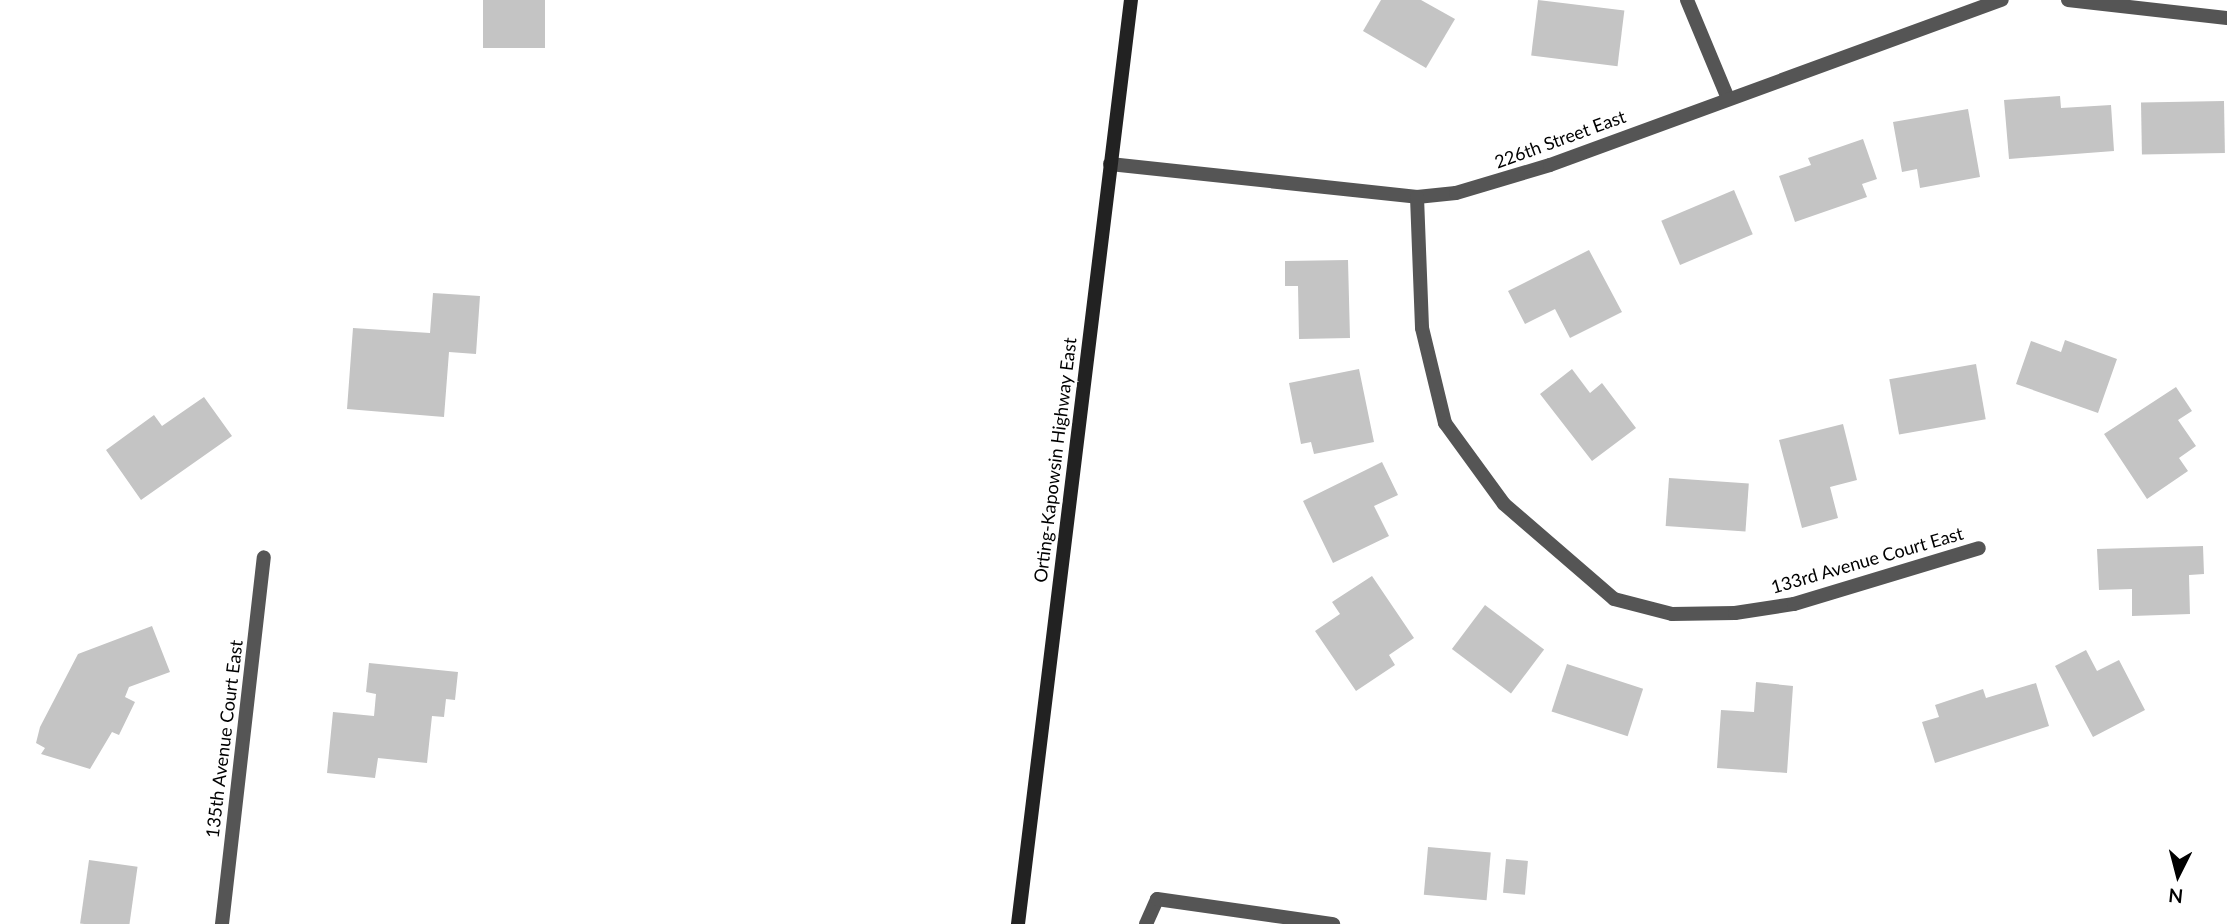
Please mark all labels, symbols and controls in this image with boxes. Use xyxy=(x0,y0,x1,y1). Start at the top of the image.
street label: 226th Street East xyxy=(1492,105,1628,173)
street label: Orting-Kapowsin Highway East xyxy=(1029,336,1081,584)
street label: 133rd Avenue Court East xyxy=(1768,522,1966,598)
street label: 135th Avenue Court East xyxy=(201,639,247,839)
north arrow xyxy=(2143,840,2213,910)
text: N xyxy=(2167,884,2184,909)

